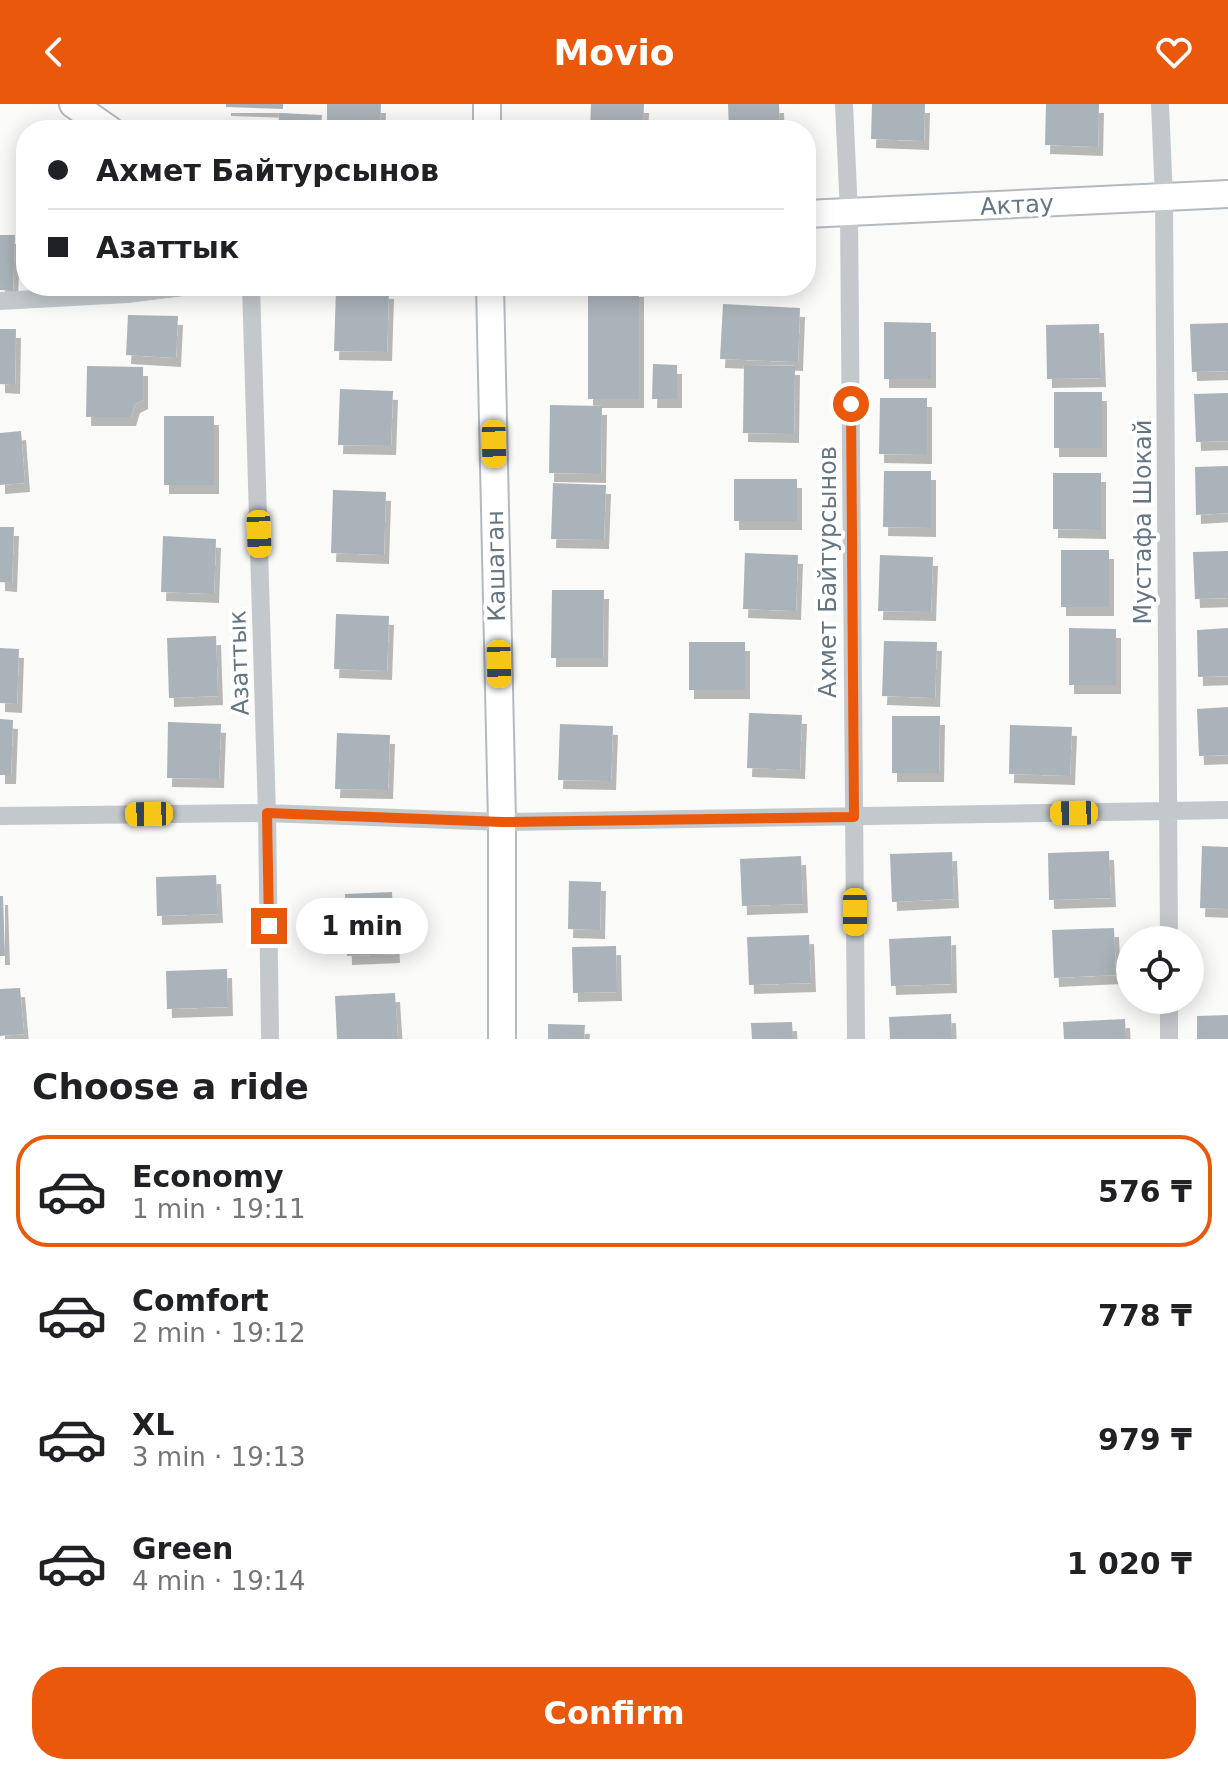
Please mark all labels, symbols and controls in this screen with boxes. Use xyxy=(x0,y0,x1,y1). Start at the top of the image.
icon: back xyxy=(32,30,76,74)
icon: heart xyxy=(1152,30,1196,74)
text: Movio xyxy=(553,32,675,73)
text: Ахмет Байтурсынов xyxy=(96,153,439,188)
street label: Актау xyxy=(979,189,1055,221)
text: Азаттык xyxy=(96,230,239,265)
route start xyxy=(833,386,869,422)
car xyxy=(482,420,506,468)
street label: Мустафа Шокай xyxy=(1129,420,1157,624)
street label: Ахмет Байтурсынов xyxy=(814,446,842,698)
car xyxy=(246,510,272,558)
street label: Кашаган xyxy=(481,510,511,622)
street label: Азаттык xyxy=(223,610,255,716)
car xyxy=(487,640,511,688)
car xyxy=(1050,801,1098,825)
car xyxy=(125,802,173,826)
car xyxy=(843,888,867,936)
callout: 1 min xyxy=(297,898,429,954)
route end xyxy=(251,908,287,944)
text: 1 min xyxy=(321,911,403,941)
map controls xyxy=(1116,926,1204,1014)
button: locate xyxy=(1116,926,1204,1014)
text: Choose a ride xyxy=(32,1066,309,1107)
icon: car xyxy=(36,1155,108,1227)
text: Economy xyxy=(132,1159,284,1194)
text: 576 ₸ xyxy=(1098,1174,1192,1209)
text: 1 min · 19:11 xyxy=(132,1194,306,1224)
icon: car xyxy=(36,1279,108,1351)
text: Comfort xyxy=(132,1283,269,1318)
text: 778 ₸ xyxy=(1098,1298,1192,1333)
text: 2 min · 19:12 xyxy=(132,1318,306,1348)
icon: car xyxy=(36,1403,108,1475)
text: XL xyxy=(132,1407,174,1442)
text: 979 ₸ xyxy=(1098,1422,1192,1457)
text: 3 min · 19:13 xyxy=(132,1442,306,1472)
icon: car xyxy=(36,1527,108,1599)
text: Green xyxy=(132,1531,233,1566)
text: 1 020 ₸ xyxy=(1067,1546,1192,1581)
text: 4 min · 19:14 xyxy=(132,1566,306,1596)
button: Confirm xyxy=(32,1667,1196,1759)

